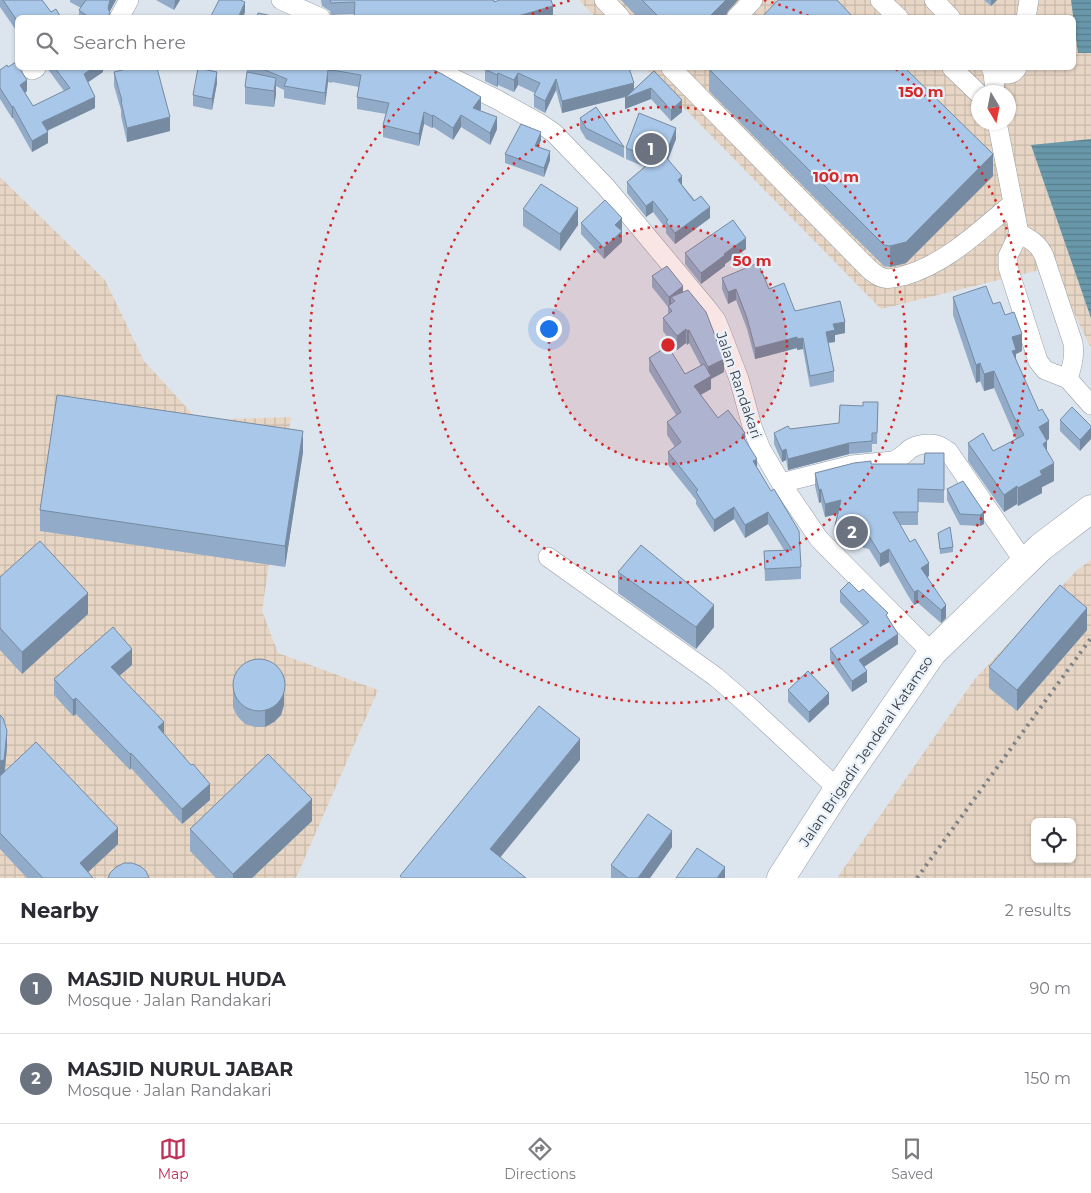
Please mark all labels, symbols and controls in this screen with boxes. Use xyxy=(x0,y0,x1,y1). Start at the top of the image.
search box xyxy=(15,15,1076,70)
icon: search xyxy=(33,29,61,57)
text: Search here xyxy=(73,31,186,54)
text: 150 m xyxy=(899,82,943,101)
north arrow xyxy=(971,85,1016,130)
pin: 1 xyxy=(635,130,667,168)
text: 100 m xyxy=(813,167,859,186)
text: 50 m xyxy=(732,251,772,270)
your location xyxy=(536,316,562,342)
street label: Jalan Randakari xyxy=(712,328,766,441)
centre of rings xyxy=(659,336,677,354)
pin: 2 xyxy=(836,513,868,551)
street label: Jalan Brigadir Jenderal Katamso xyxy=(795,652,937,851)
map controls xyxy=(1031,818,1076,863)
button: locate xyxy=(1031,818,1076,863)
text: Nearby xyxy=(20,898,99,923)
text: 2 results xyxy=(1005,901,1071,920)
text: MASJID NURUL HUDA xyxy=(67,968,286,991)
text: 1 xyxy=(33,979,39,998)
text: 90 m xyxy=(1029,979,1071,998)
text: Mosque · Jalan Randakari xyxy=(67,991,272,1010)
text: MASJID NURUL JABAR xyxy=(67,1058,293,1081)
text: 2 xyxy=(31,1069,41,1088)
text: 150 m xyxy=(1024,1069,1071,1088)
text: Mosque · Jalan Randakari xyxy=(67,1081,272,1100)
tab: Map xyxy=(158,1135,189,1183)
tab: Directions xyxy=(504,1135,576,1183)
tab: Saved xyxy=(891,1135,933,1183)

